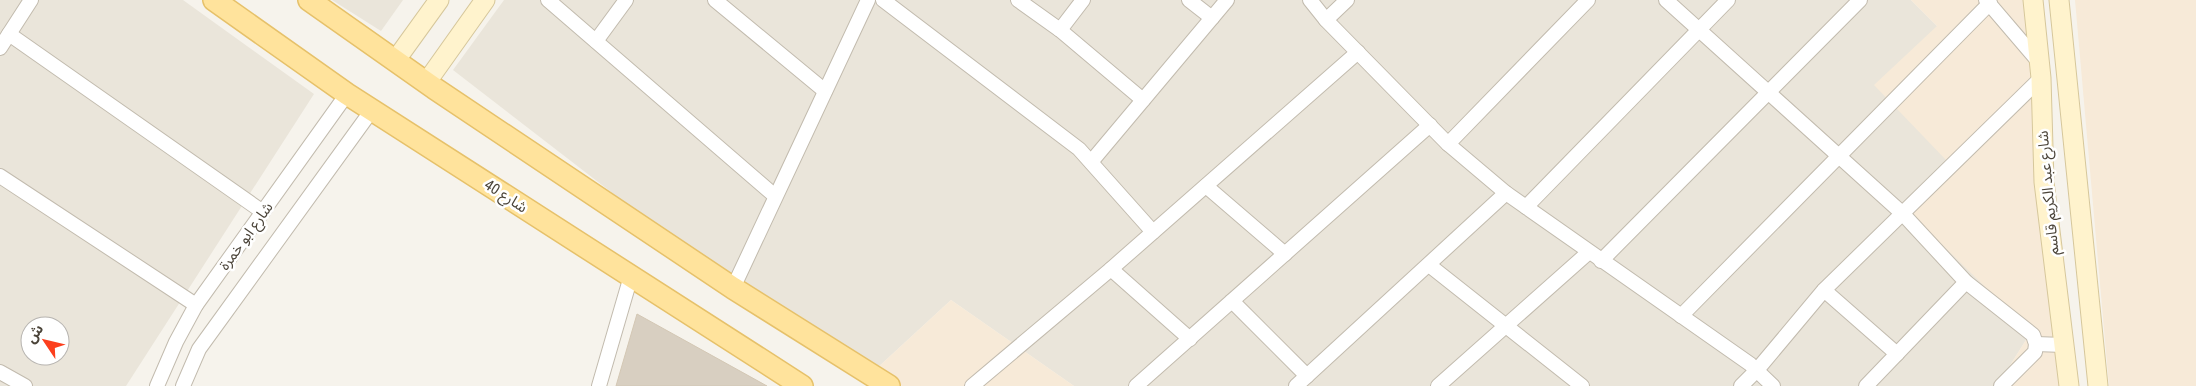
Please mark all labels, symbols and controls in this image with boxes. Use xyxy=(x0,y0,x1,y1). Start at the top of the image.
street label: شارع عبد الكريم قاسم xyxy=(2034,129,2065,256)
street label: شارع 40 xyxy=(480,176,531,219)
street label: شارع ابو خمرة xyxy=(215,198,279,275)
north arrow xyxy=(20,316,70,366)
text: ش xyxy=(22,321,46,346)

